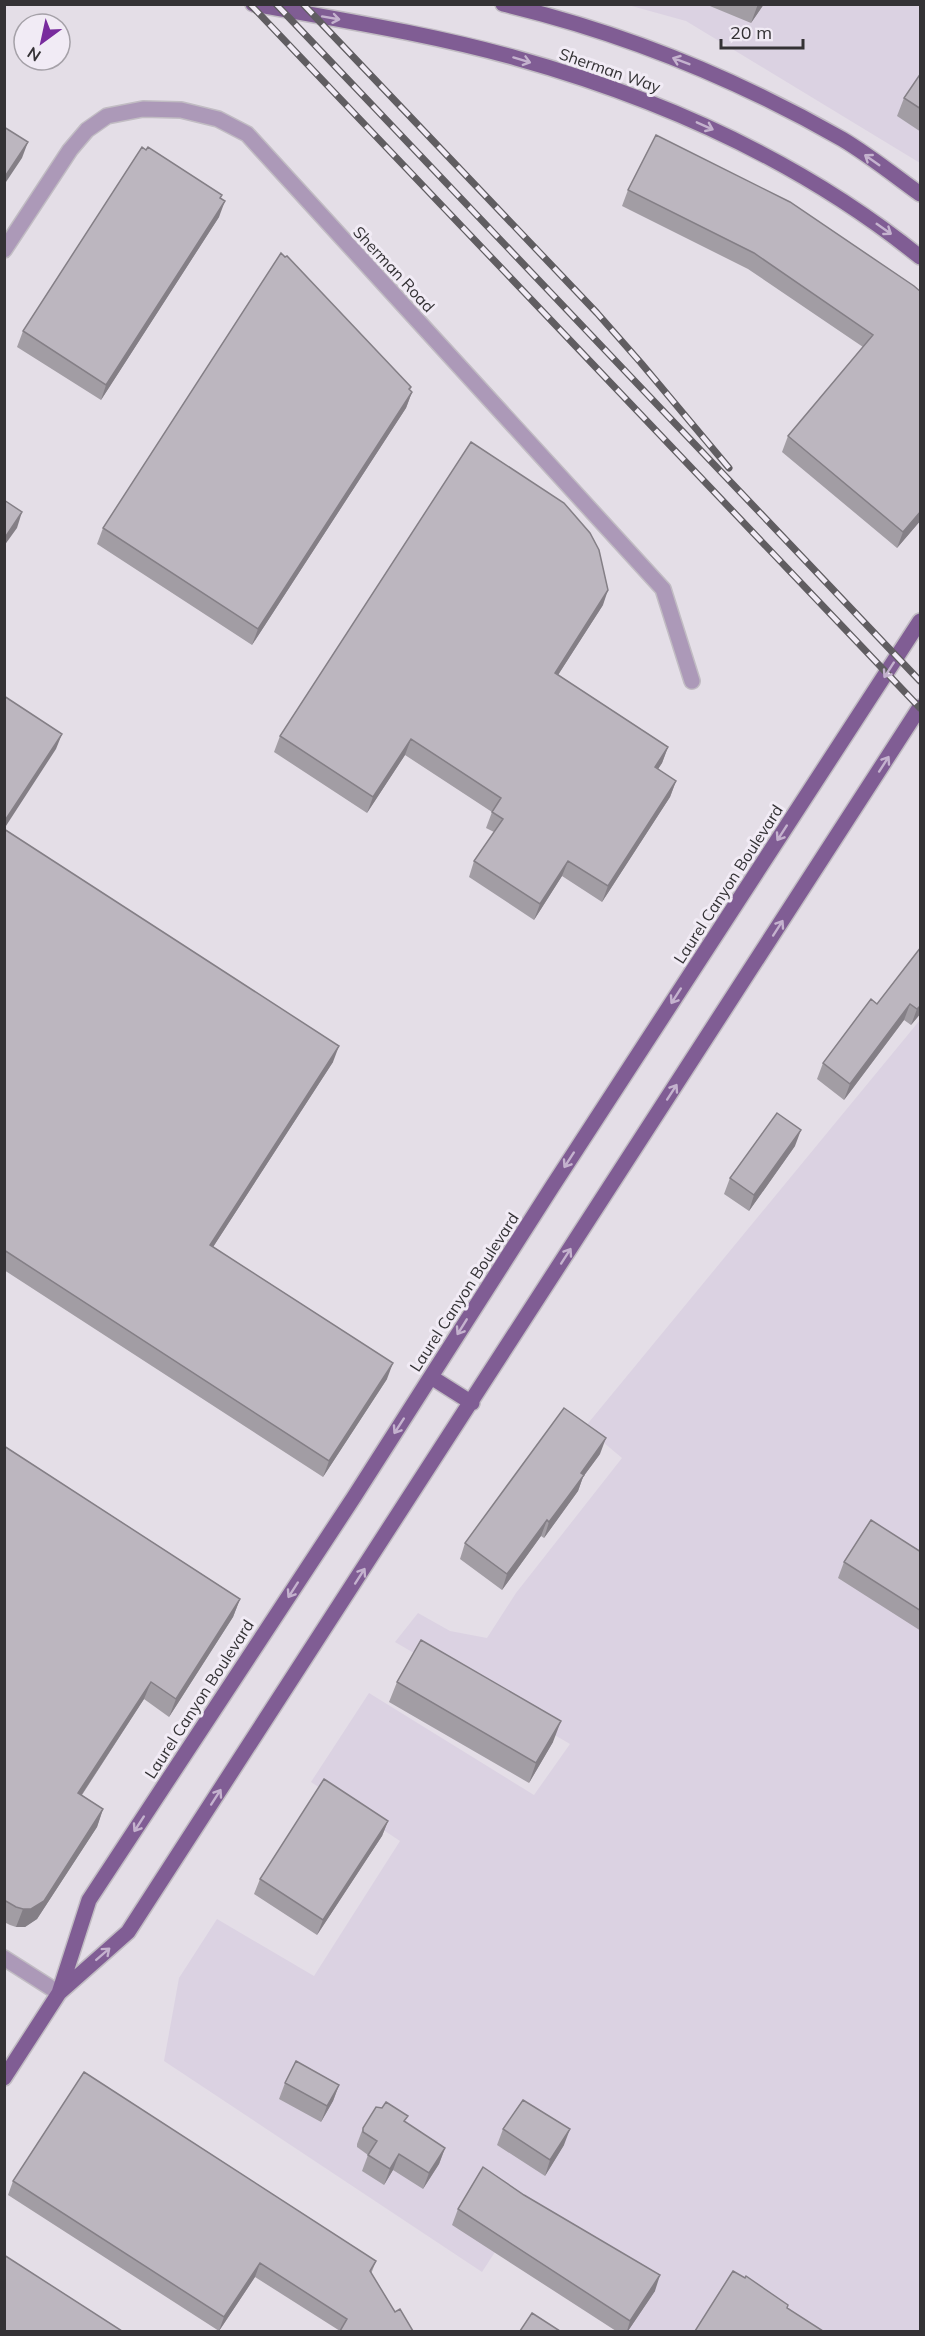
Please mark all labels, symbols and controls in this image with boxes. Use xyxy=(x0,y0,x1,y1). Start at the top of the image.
north arrow xyxy=(12,12,72,72)
scale bar xyxy=(721,12,804,50)
one-way arrow xyxy=(321,13,341,24)
text: 20 m xyxy=(730,21,772,44)
text: N xyxy=(23,43,44,66)
street label: Sherman Way xyxy=(557,43,664,97)
one-way arrow xyxy=(512,55,531,66)
one-way arrow xyxy=(672,55,691,66)
one-way arrow xyxy=(696,121,714,132)
one-way arrow xyxy=(865,154,881,166)
street label: Sherman Road xyxy=(349,222,439,316)
one-way arrow xyxy=(875,223,891,235)
one-way arrow xyxy=(882,661,895,678)
one-way arrow xyxy=(878,756,890,773)
street label: Laurel Canyon Boulevard xyxy=(669,801,787,967)
one-way arrow xyxy=(776,824,788,841)
one-way arrow xyxy=(772,920,784,937)
one-way arrow xyxy=(669,987,681,1004)
one-way arrow xyxy=(666,1084,678,1101)
one-way arrow xyxy=(563,1151,575,1168)
street label: Laurel Canyon Boulevard xyxy=(405,1209,523,1375)
one-way arrow xyxy=(560,1248,572,1264)
one-way arrow xyxy=(456,1318,468,1335)
one-way arrow xyxy=(393,1418,405,1434)
one-way arrow xyxy=(354,1568,366,1585)
one-way arrow xyxy=(287,1581,299,1598)
street label: Laurel Canyon Boulevard xyxy=(140,1616,258,1782)
one-way arrow xyxy=(210,1789,222,1805)
one-way arrow xyxy=(133,1815,145,1832)
one-way arrow xyxy=(95,1947,110,1961)

